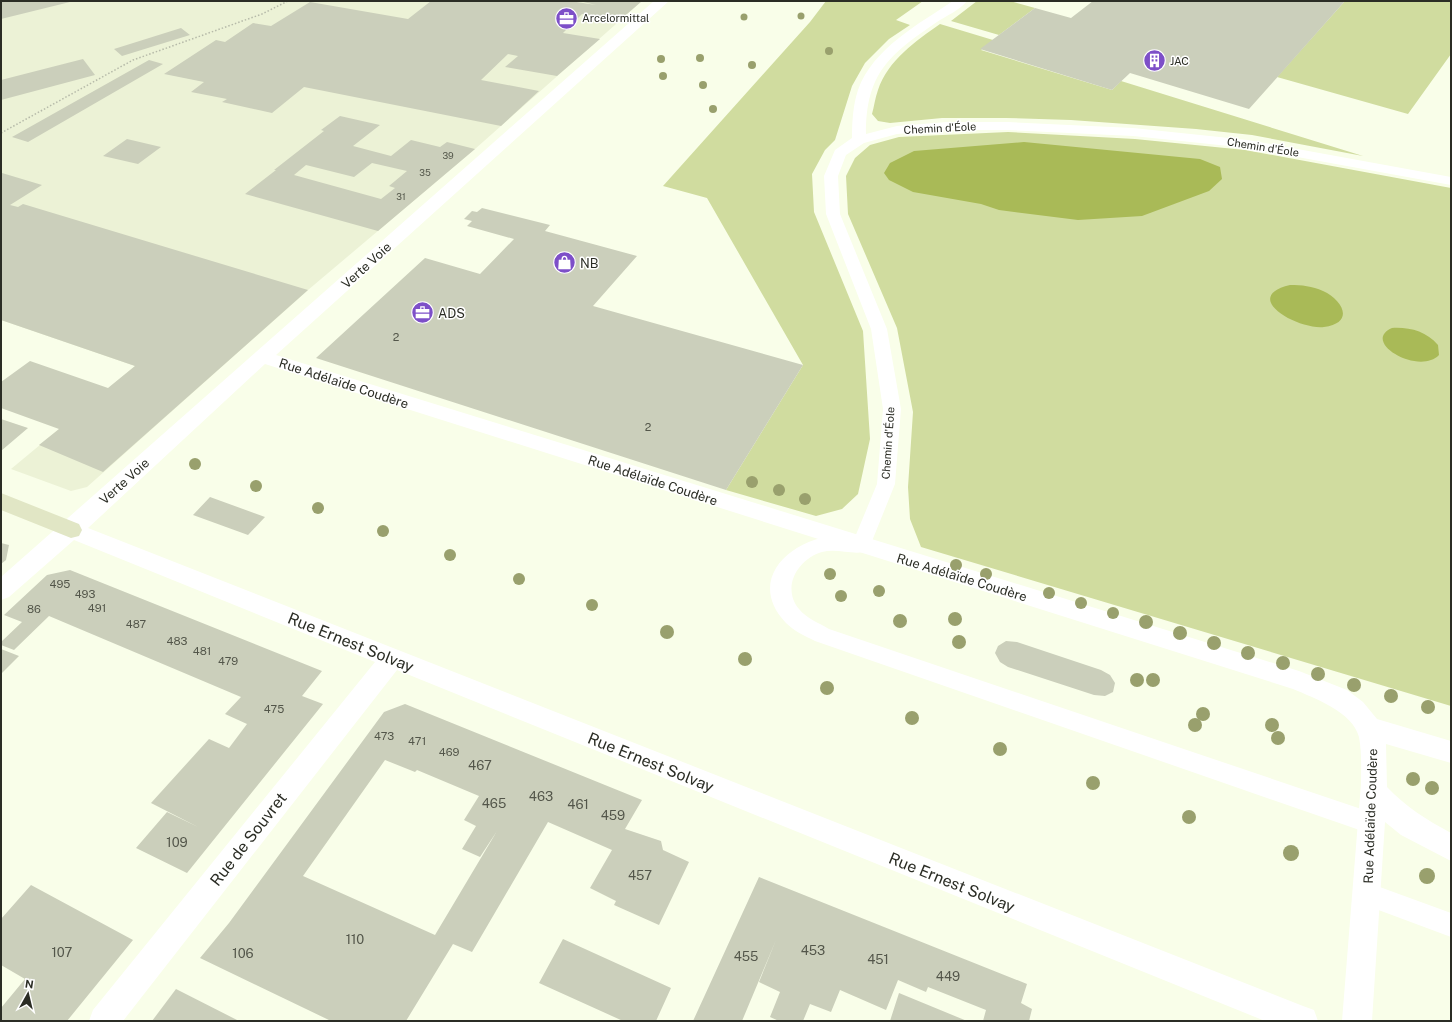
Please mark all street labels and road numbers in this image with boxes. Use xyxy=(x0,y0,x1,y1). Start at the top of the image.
street label: Chemin d'Éole xyxy=(903,119,977,136)
street label: Chemin d'Éole xyxy=(1226,134,1300,159)
street label: Verte Voie xyxy=(338,239,394,292)
street label: Rue Adélaïde Coudère xyxy=(277,355,411,412)
street label: Chemin d'Éole xyxy=(878,406,897,480)
street label: Rue Adélaïde Coudère xyxy=(586,452,720,509)
street label: Verte Voie xyxy=(96,455,152,508)
street label: Rue Adélaïde Coudère xyxy=(895,551,1029,604)
street label: Rue Ernest Solvay xyxy=(285,608,417,677)
street label: Rue Ernest Solvay xyxy=(585,728,717,797)
street label: Rue Adélaïde Coudère xyxy=(1361,748,1380,884)
street label: Rue de Souvret xyxy=(206,789,291,890)
street label: Rue Ernest Solvay xyxy=(886,848,1018,917)

